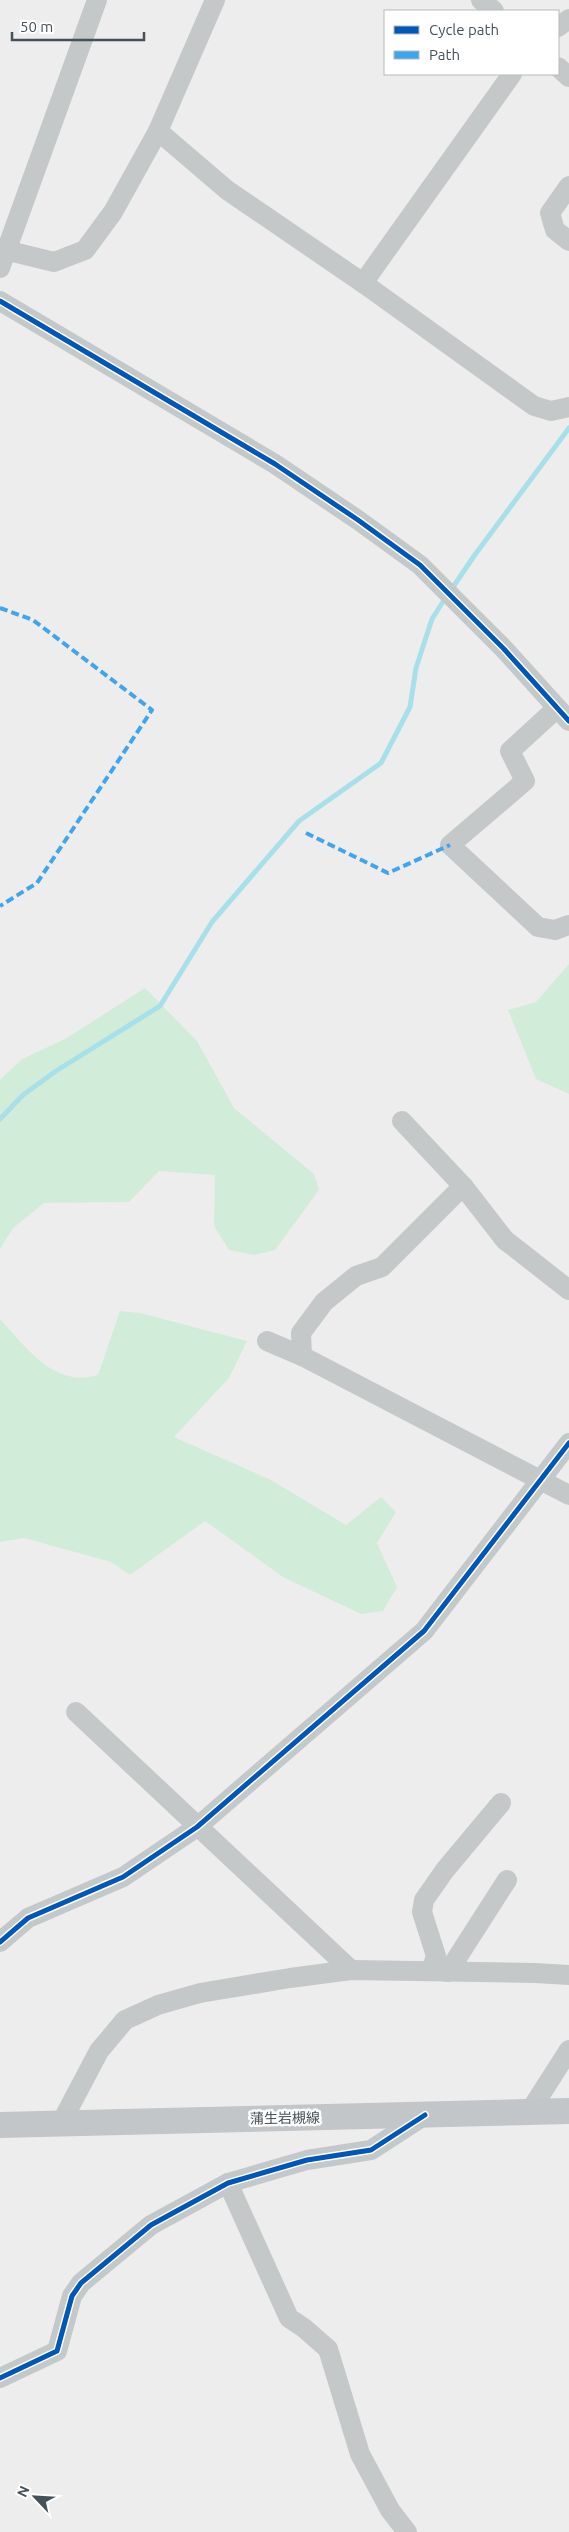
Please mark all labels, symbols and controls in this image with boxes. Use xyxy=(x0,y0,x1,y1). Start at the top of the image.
scale bar xyxy=(12,10,145,42)
legend xyxy=(384,10,559,75)
text: 50 m xyxy=(20,18,53,35)
text: Cycle path xyxy=(429,21,499,38)
text: Path xyxy=(429,46,460,63)
street label: 蒲生岩槻線 xyxy=(250,2109,320,2127)
north arrow xyxy=(10,2472,60,2522)
text: N xyxy=(14,2483,33,2500)

